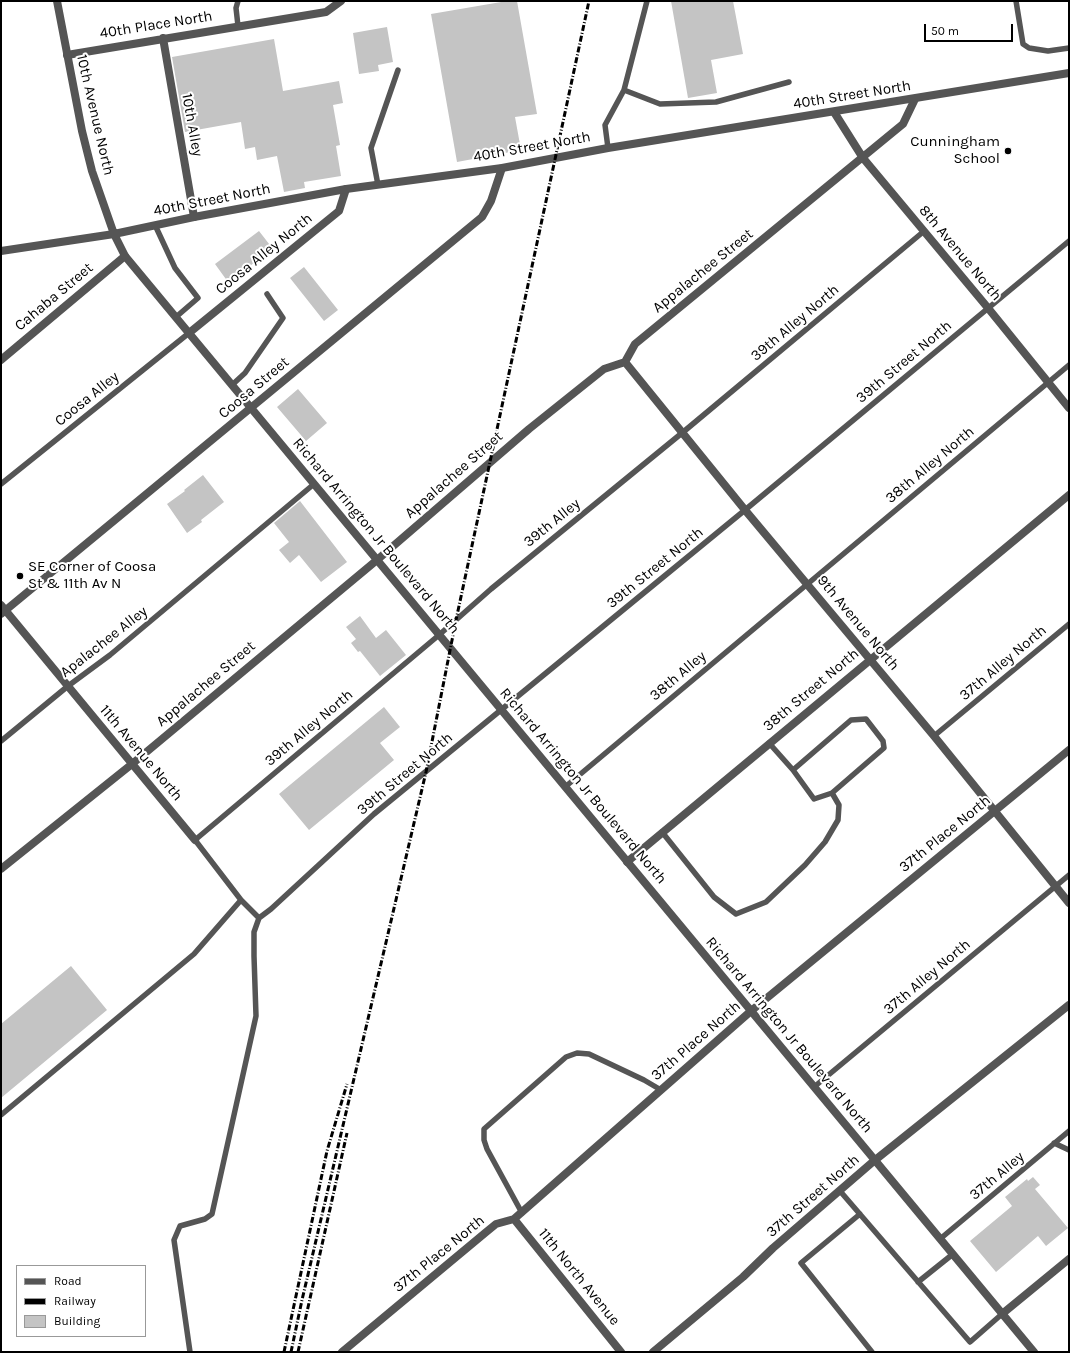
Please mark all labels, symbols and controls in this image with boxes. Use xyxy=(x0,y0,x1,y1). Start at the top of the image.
street label: 40th Place North xyxy=(98,7,214,43)
scale bar xyxy=(926,16,1015,42)
text: 50 m xyxy=(931,24,959,38)
street label: 10th Avenue North xyxy=(72,53,118,177)
street label: 40th Street North xyxy=(792,77,912,113)
street label: 10th Alley xyxy=(178,92,206,158)
street label: 40th Street North xyxy=(472,128,592,166)
place label: Cunningham School xyxy=(910,133,1000,168)
marker: Cunningham School xyxy=(1003,146,1013,156)
street label: 40th Street North xyxy=(152,180,272,220)
street label: 8th Avenue North xyxy=(915,202,1005,304)
street label: Coosa Alley North xyxy=(212,210,316,298)
street label: Appalachee Street xyxy=(649,225,757,317)
street label: Cahaba Street xyxy=(11,259,97,335)
street label: 39th Alley North xyxy=(747,281,843,365)
street label: 39th Street North xyxy=(853,317,955,407)
street label: Coosa Street xyxy=(215,353,293,423)
street label: Coosa Alley xyxy=(51,368,123,430)
street label: 38th Alley North xyxy=(882,423,978,507)
street label: Appalachee Street xyxy=(401,428,507,522)
street label: Richard Arrington Jr Boulevard North xyxy=(289,434,463,638)
street label: 39th Alley xyxy=(520,495,584,551)
street label: 39th Street North xyxy=(603,524,707,612)
place label: SE Corner of Coosa St & 11th Av N xyxy=(28,558,156,593)
marker: SE Corner of Coosa St & 11th Av N xyxy=(15,571,25,581)
street label: 9th Avenue North xyxy=(813,572,903,674)
street label: Apalachee Alley xyxy=(57,602,151,682)
street label: 37th Alley North xyxy=(956,621,1050,705)
street label: Appalachee Street xyxy=(153,637,259,731)
street label: 38th Street North xyxy=(759,645,863,735)
street label: 38th Alley xyxy=(646,647,710,705)
street label: Richard Arrington Jr Boulevard North xyxy=(496,684,670,888)
street label: 39th Alley North xyxy=(261,686,357,770)
street label: 11th Avenue North xyxy=(96,701,186,805)
street label: 39th Street North xyxy=(354,729,456,819)
street label: 37th Place North xyxy=(896,792,994,876)
street label: Richard Arrington Jr Boulevard North xyxy=(702,933,876,1137)
street label: 37th Alley North xyxy=(880,935,974,1019)
street label: 37th Place North xyxy=(648,997,744,1085)
street label: 37th Alley xyxy=(966,1148,1028,1204)
street label: 37th Street North xyxy=(763,1151,863,1241)
street label: 37th Place North xyxy=(390,1212,488,1296)
street label: 11th North Avenue xyxy=(534,1225,624,1329)
legend xyxy=(16,1265,146,1337)
text: Road xyxy=(54,1274,82,1288)
text: Railway xyxy=(54,1294,96,1308)
text: Building xyxy=(54,1314,100,1328)

